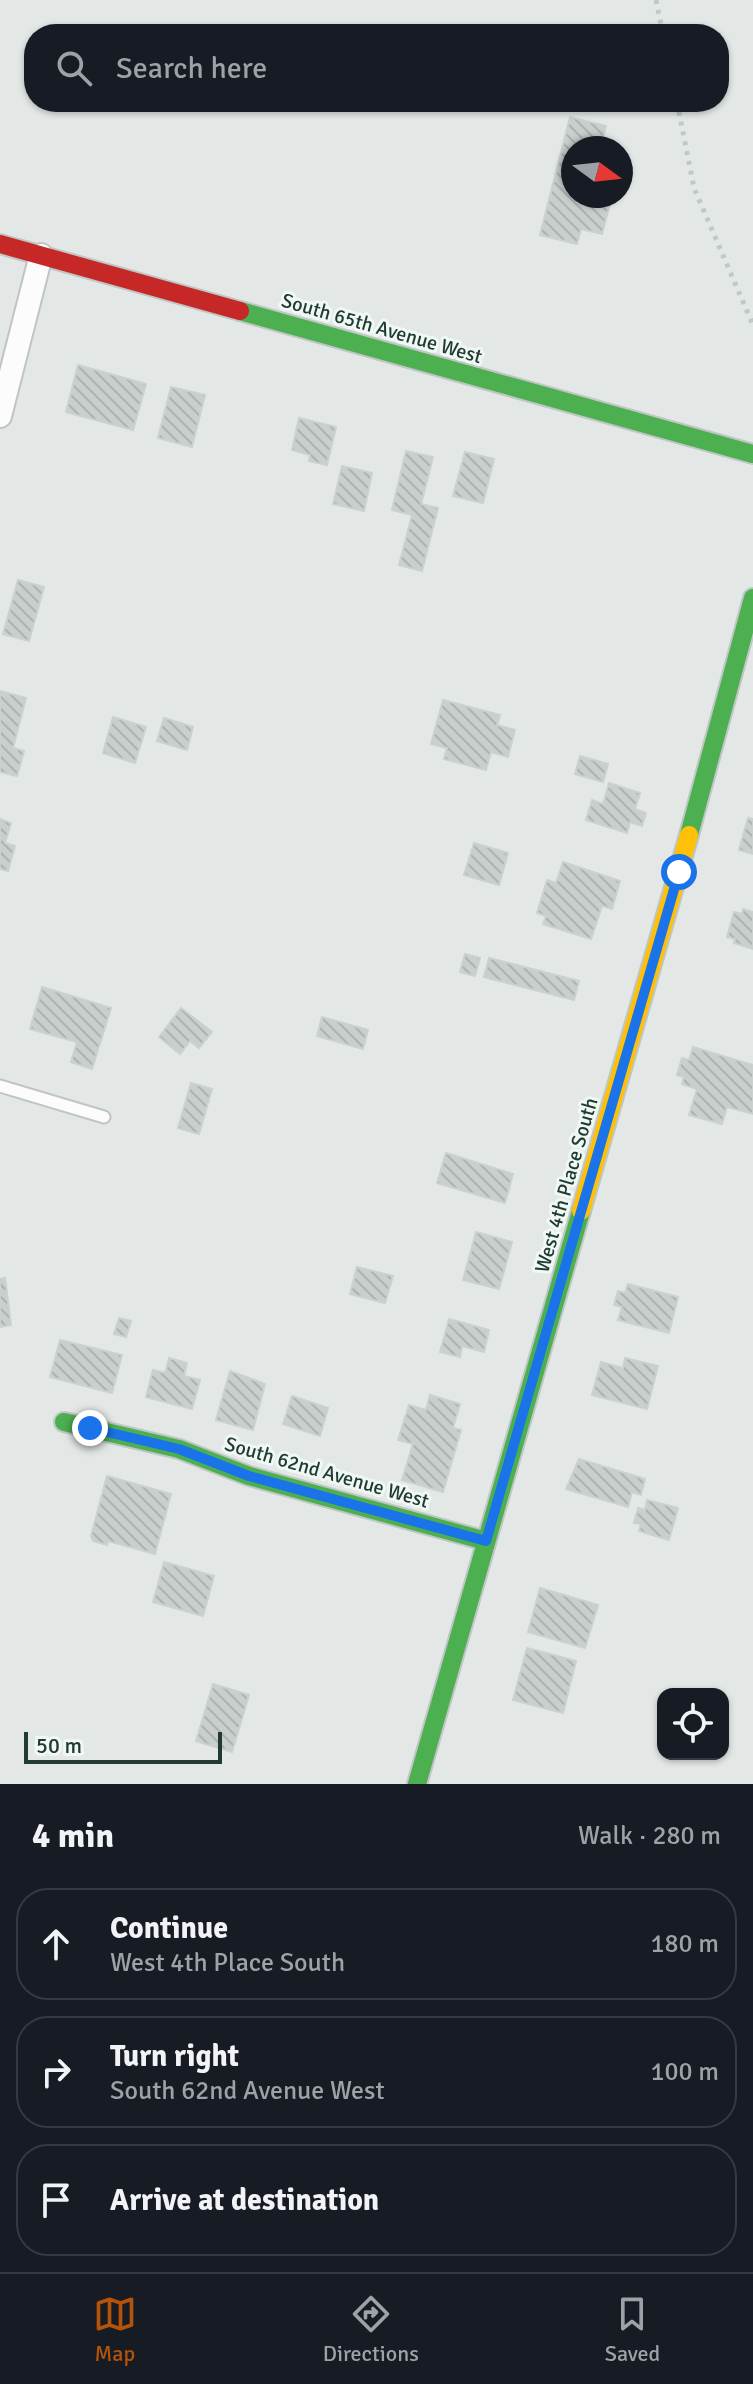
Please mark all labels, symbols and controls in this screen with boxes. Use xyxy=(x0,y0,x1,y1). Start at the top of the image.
search box xyxy=(24,24,729,112)
icon: search xyxy=(52,46,96,90)
text: Search here xyxy=(116,50,267,87)
north arrow xyxy=(561,136,633,208)
street label: South 65th Avenue West xyxy=(279,288,485,369)
route start xyxy=(661,854,697,890)
street label: West 4th Place South xyxy=(530,1095,603,1276)
route end xyxy=(72,1410,108,1446)
street label: South 62nd Avenue West xyxy=(222,1431,432,1514)
map controls xyxy=(657,1688,729,1760)
button: locate xyxy=(657,1688,729,1760)
scale bar xyxy=(24,1728,222,1764)
text: 50 m xyxy=(36,1732,82,1759)
text: 4 min xyxy=(32,1815,114,1857)
text: Walk · 280 m xyxy=(578,1820,721,1852)
text: Continue xyxy=(110,1910,228,1947)
icon: ahead xyxy=(34,1922,78,1966)
text: 180 m xyxy=(650,1928,719,1960)
text: West 4th Place South xyxy=(110,1947,345,1979)
text: Turn right xyxy=(110,2038,239,2075)
icon: right xyxy=(34,2050,78,2094)
text: 100 m xyxy=(650,2056,719,2088)
text: South 62nd Avenue West xyxy=(110,2075,385,2107)
icon: arrive xyxy=(34,2178,78,2222)
text: Arrive at destination xyxy=(110,2182,379,2219)
tab: Map xyxy=(93,2292,137,2367)
tab: Directions xyxy=(323,2292,419,2367)
tab: Saved xyxy=(605,2292,660,2367)

